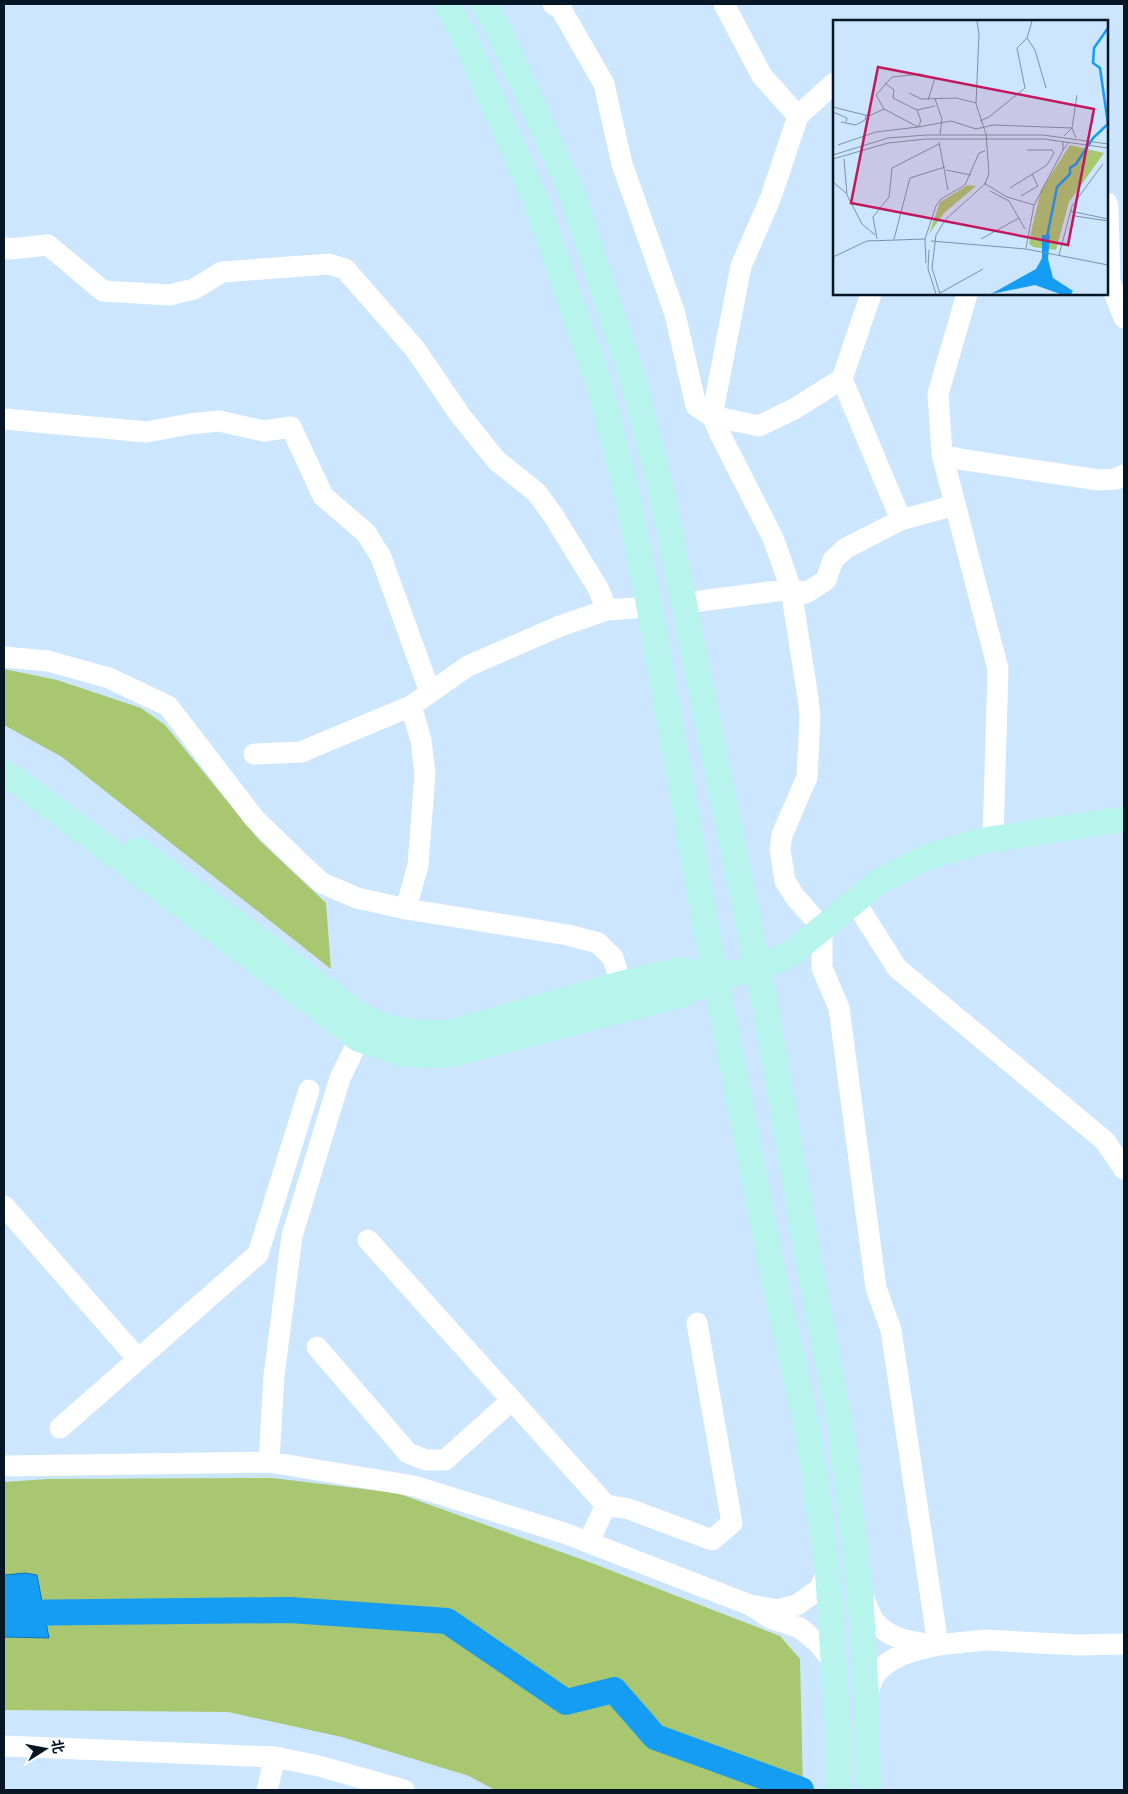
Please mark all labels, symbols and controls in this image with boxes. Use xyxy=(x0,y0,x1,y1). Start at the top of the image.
inset map xyxy=(833,20,1108,295)
north arrow xyxy=(20,1724,70,1774)
text: 北 xyxy=(49,1738,66,1755)

